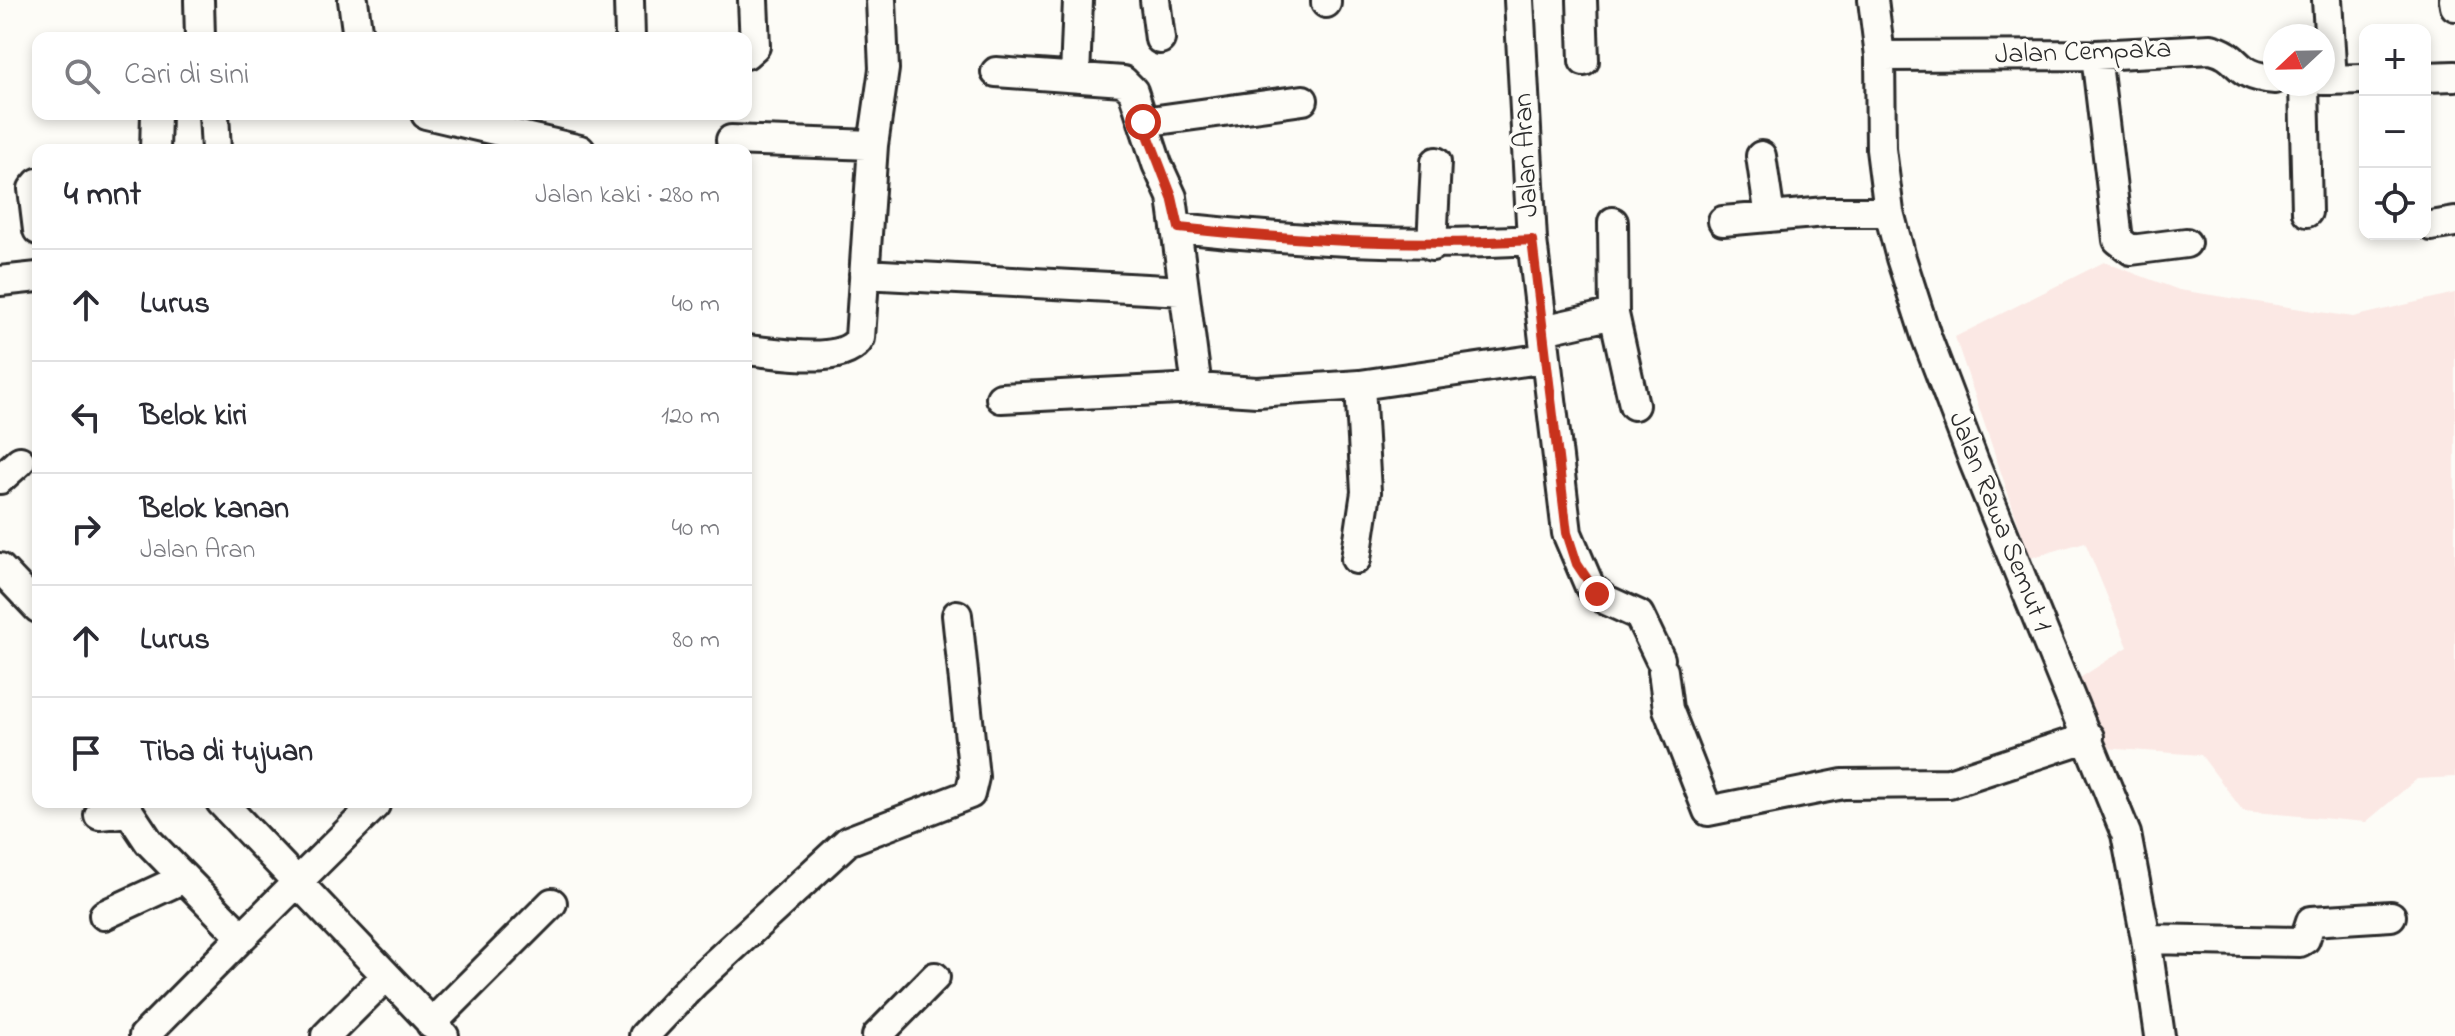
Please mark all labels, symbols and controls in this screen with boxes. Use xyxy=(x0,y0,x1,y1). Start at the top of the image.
north arrow xyxy=(2263,24,2335,96)
map controls xyxy=(2359,24,2431,240)
button: + xyxy=(2359,24,2431,96)
street label: Jalan Cempaka xyxy=(1994,29,2172,77)
search box xyxy=(32,32,752,120)
icon: search xyxy=(60,54,104,98)
text: Cari di sini xyxy=(124,54,250,98)
street label: Jalan Aran xyxy=(1503,92,1551,218)
button: − xyxy=(2359,96,2431,168)
route start xyxy=(1125,104,1161,140)
button: locate xyxy=(2359,168,2431,240)
text: 4 mnt xyxy=(64,171,141,221)
text: Jalan kaki · 280 m xyxy=(535,177,720,215)
icon: ahead xyxy=(64,283,108,327)
text: Lurus xyxy=(140,283,210,327)
text: 40 m xyxy=(671,286,720,324)
icon: left xyxy=(64,395,108,439)
text: Belok kiri xyxy=(140,395,247,439)
text: 120 m xyxy=(661,398,720,436)
street label: Jalan Rawa Semut 1 xyxy=(1936,406,2062,638)
text: Belok kanan xyxy=(140,488,289,532)
icon: right xyxy=(64,507,108,551)
text: 40 m xyxy=(671,510,720,548)
text: Jalan Aran xyxy=(140,532,255,570)
route end xyxy=(1579,576,1615,612)
icon: ahead xyxy=(64,619,108,663)
text: Lurus xyxy=(140,619,210,663)
text: 80 m xyxy=(672,622,720,660)
icon: arrive xyxy=(64,731,108,775)
text: Tiba di tujuan xyxy=(140,731,313,775)

